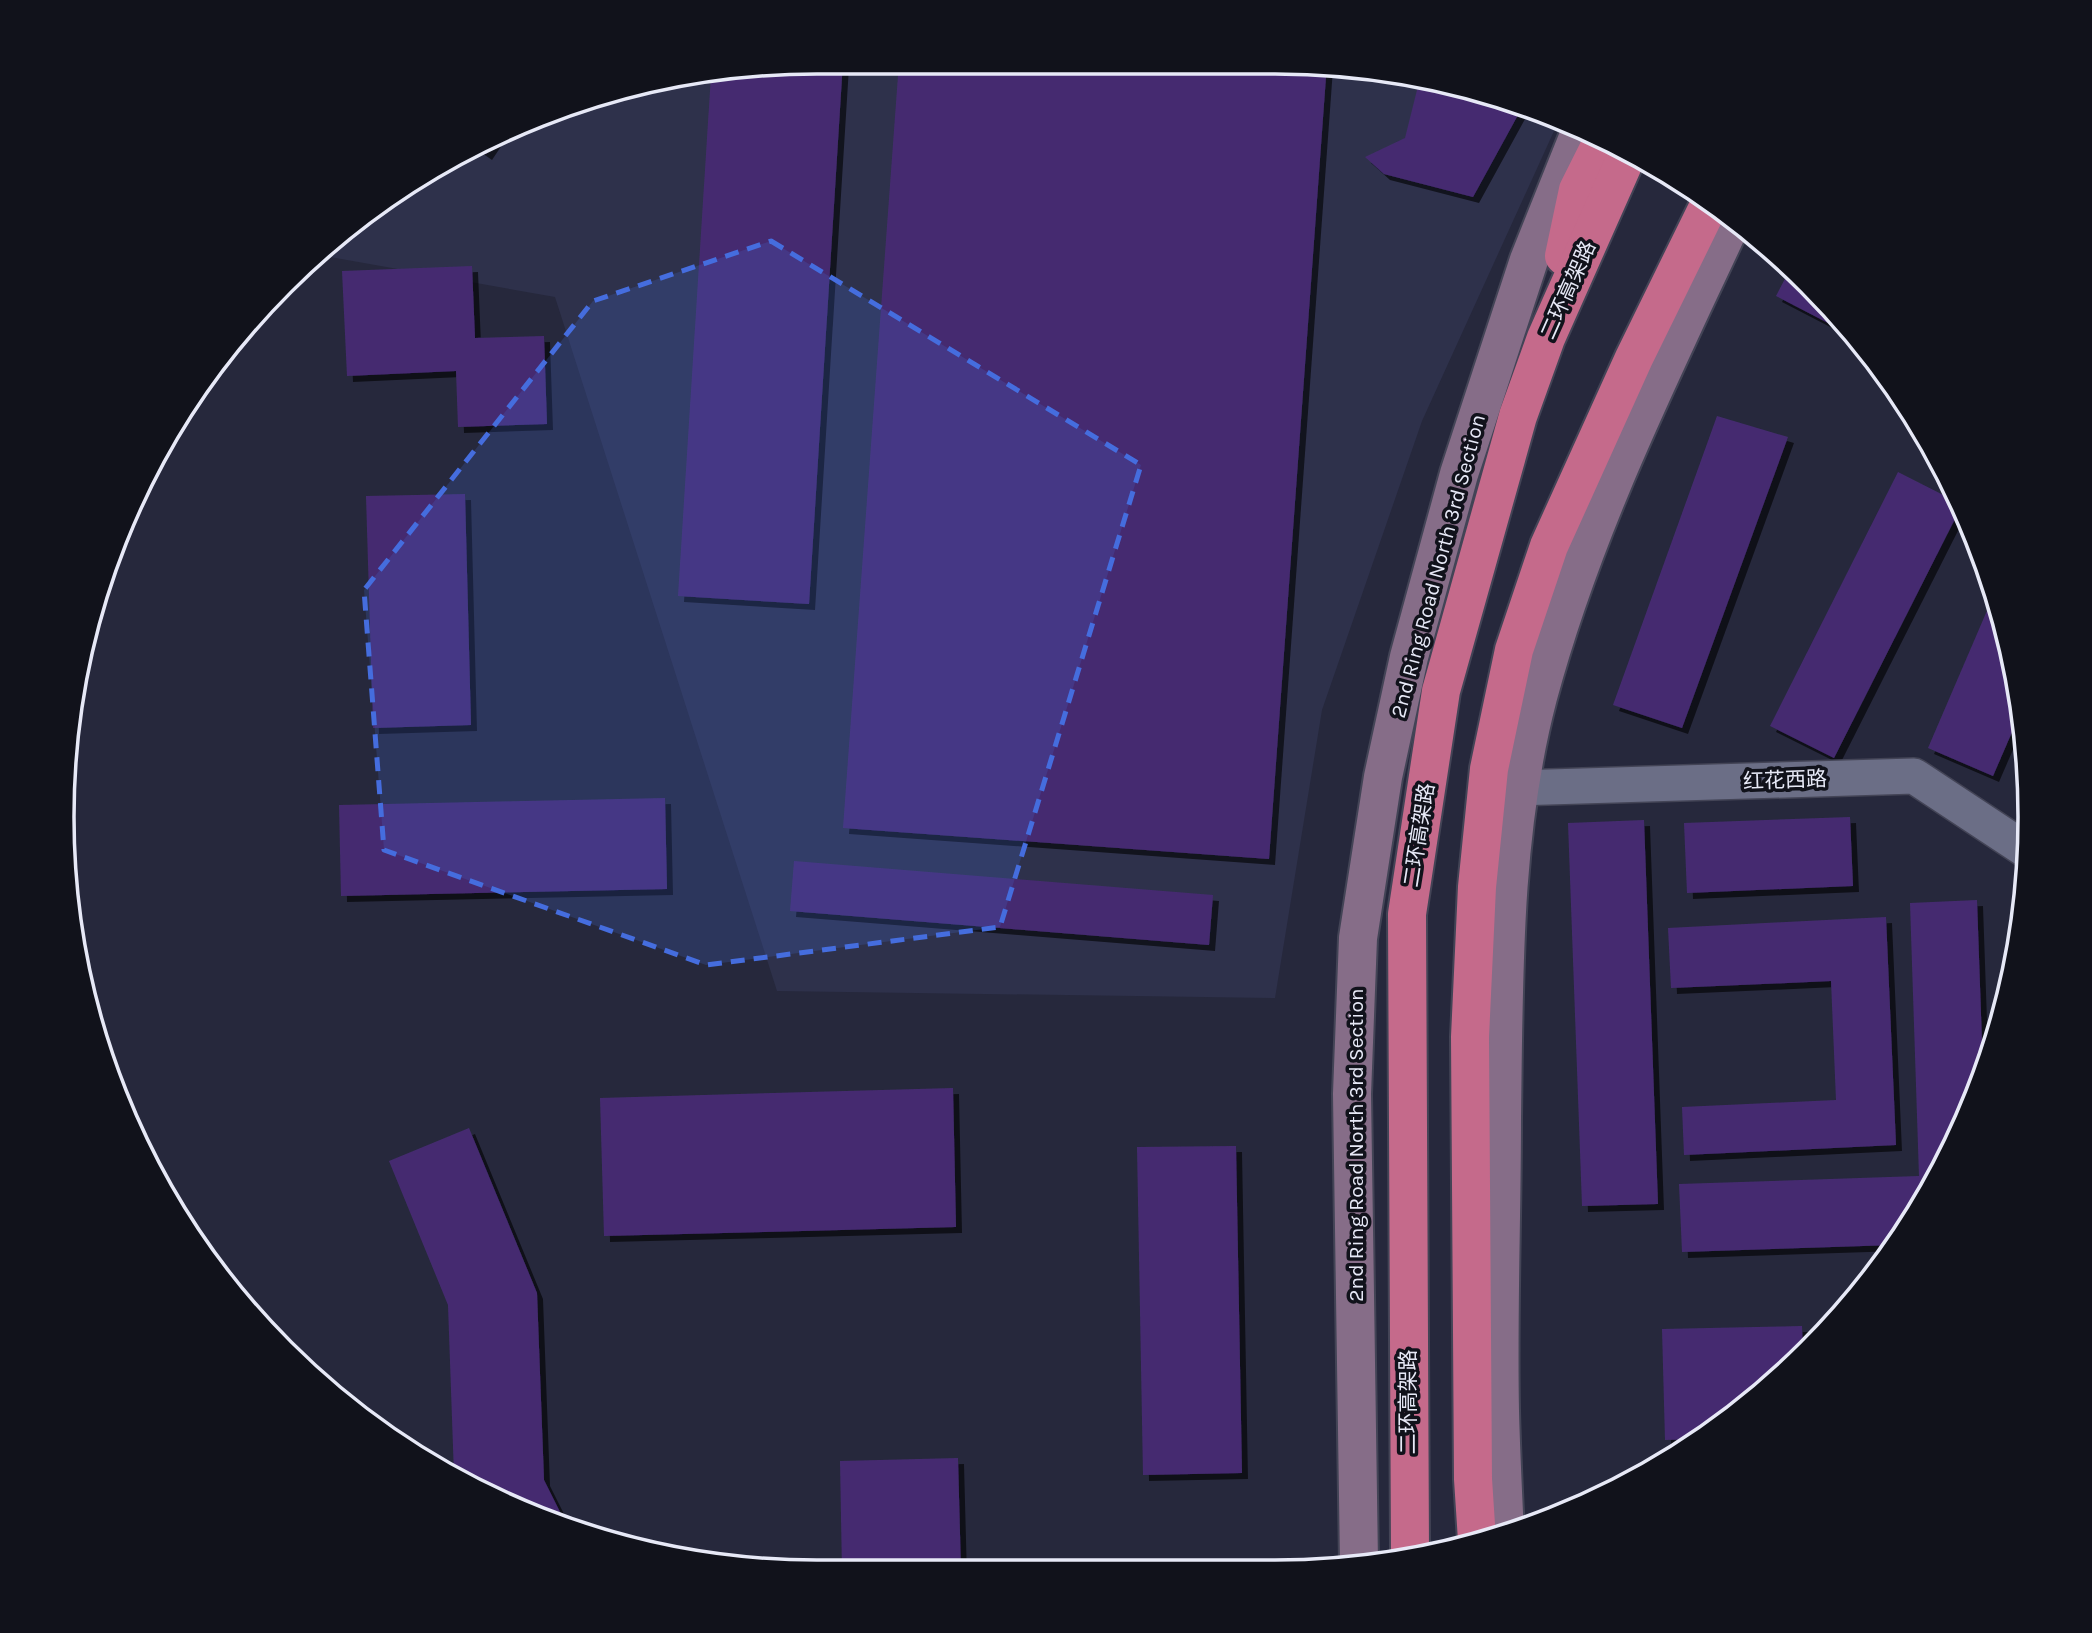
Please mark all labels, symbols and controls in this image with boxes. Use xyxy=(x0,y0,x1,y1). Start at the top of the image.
street label: 二环高架路 xyxy=(1536,237,1600,343)
street label: 2nd Ring Road North 3rd Section xyxy=(1386,412,1490,720)
street label: 红花西路 xyxy=(1743,767,1827,793)
street label: 二环高架路 xyxy=(1399,781,1439,889)
street label: 2nd Ring Road North 3rd Section xyxy=(1344,988,1368,1302)
street label: 二环高架路 xyxy=(1396,1350,1420,1455)

